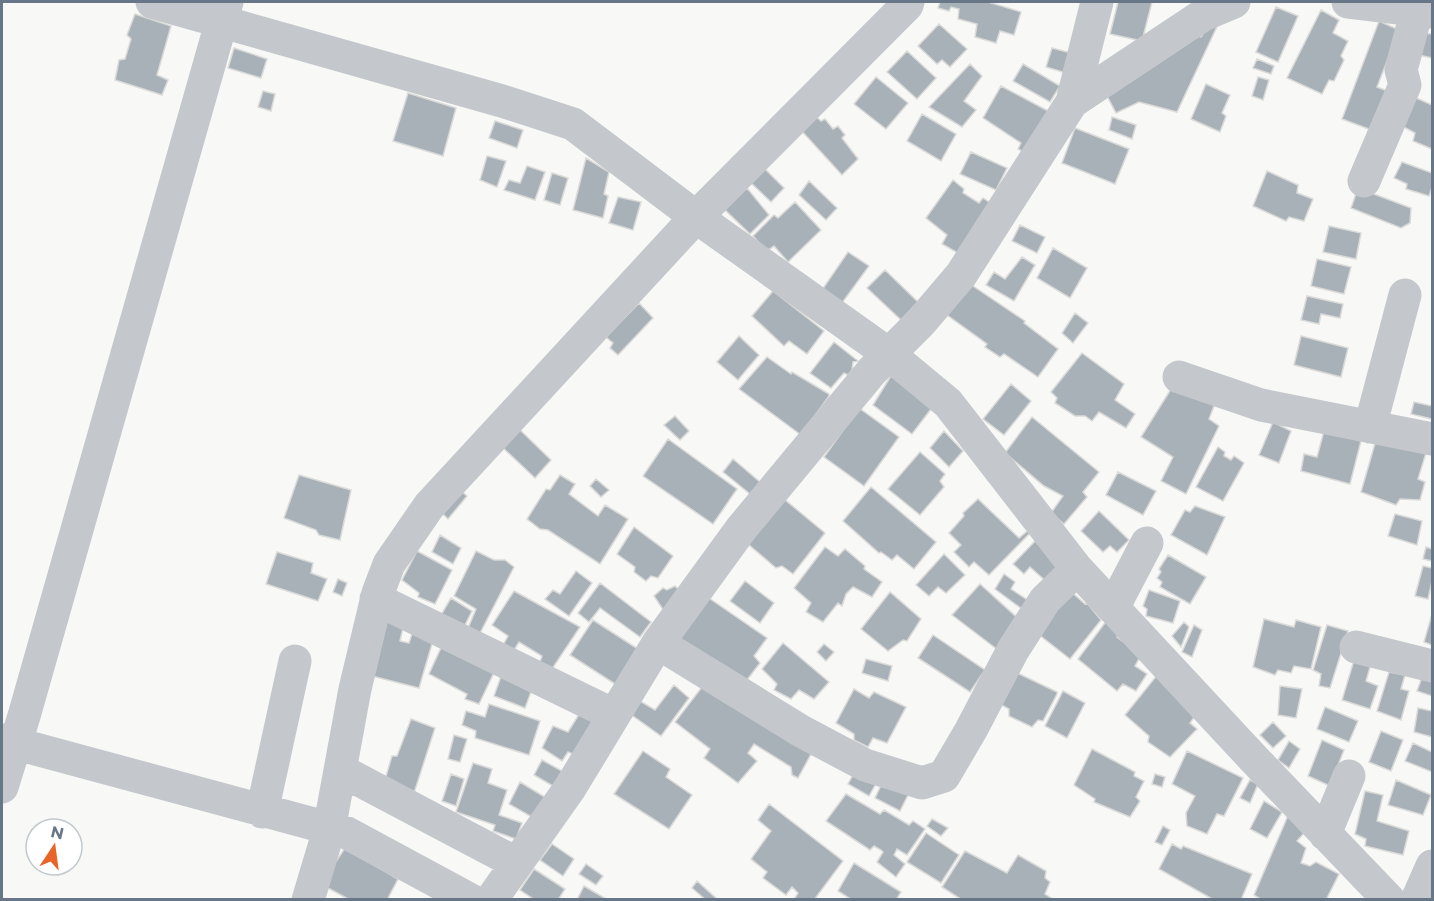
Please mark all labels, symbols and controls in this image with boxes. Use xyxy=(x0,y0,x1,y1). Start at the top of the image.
north arrow xyxy=(24,817,84,877)
text: N xyxy=(49,822,66,844)

